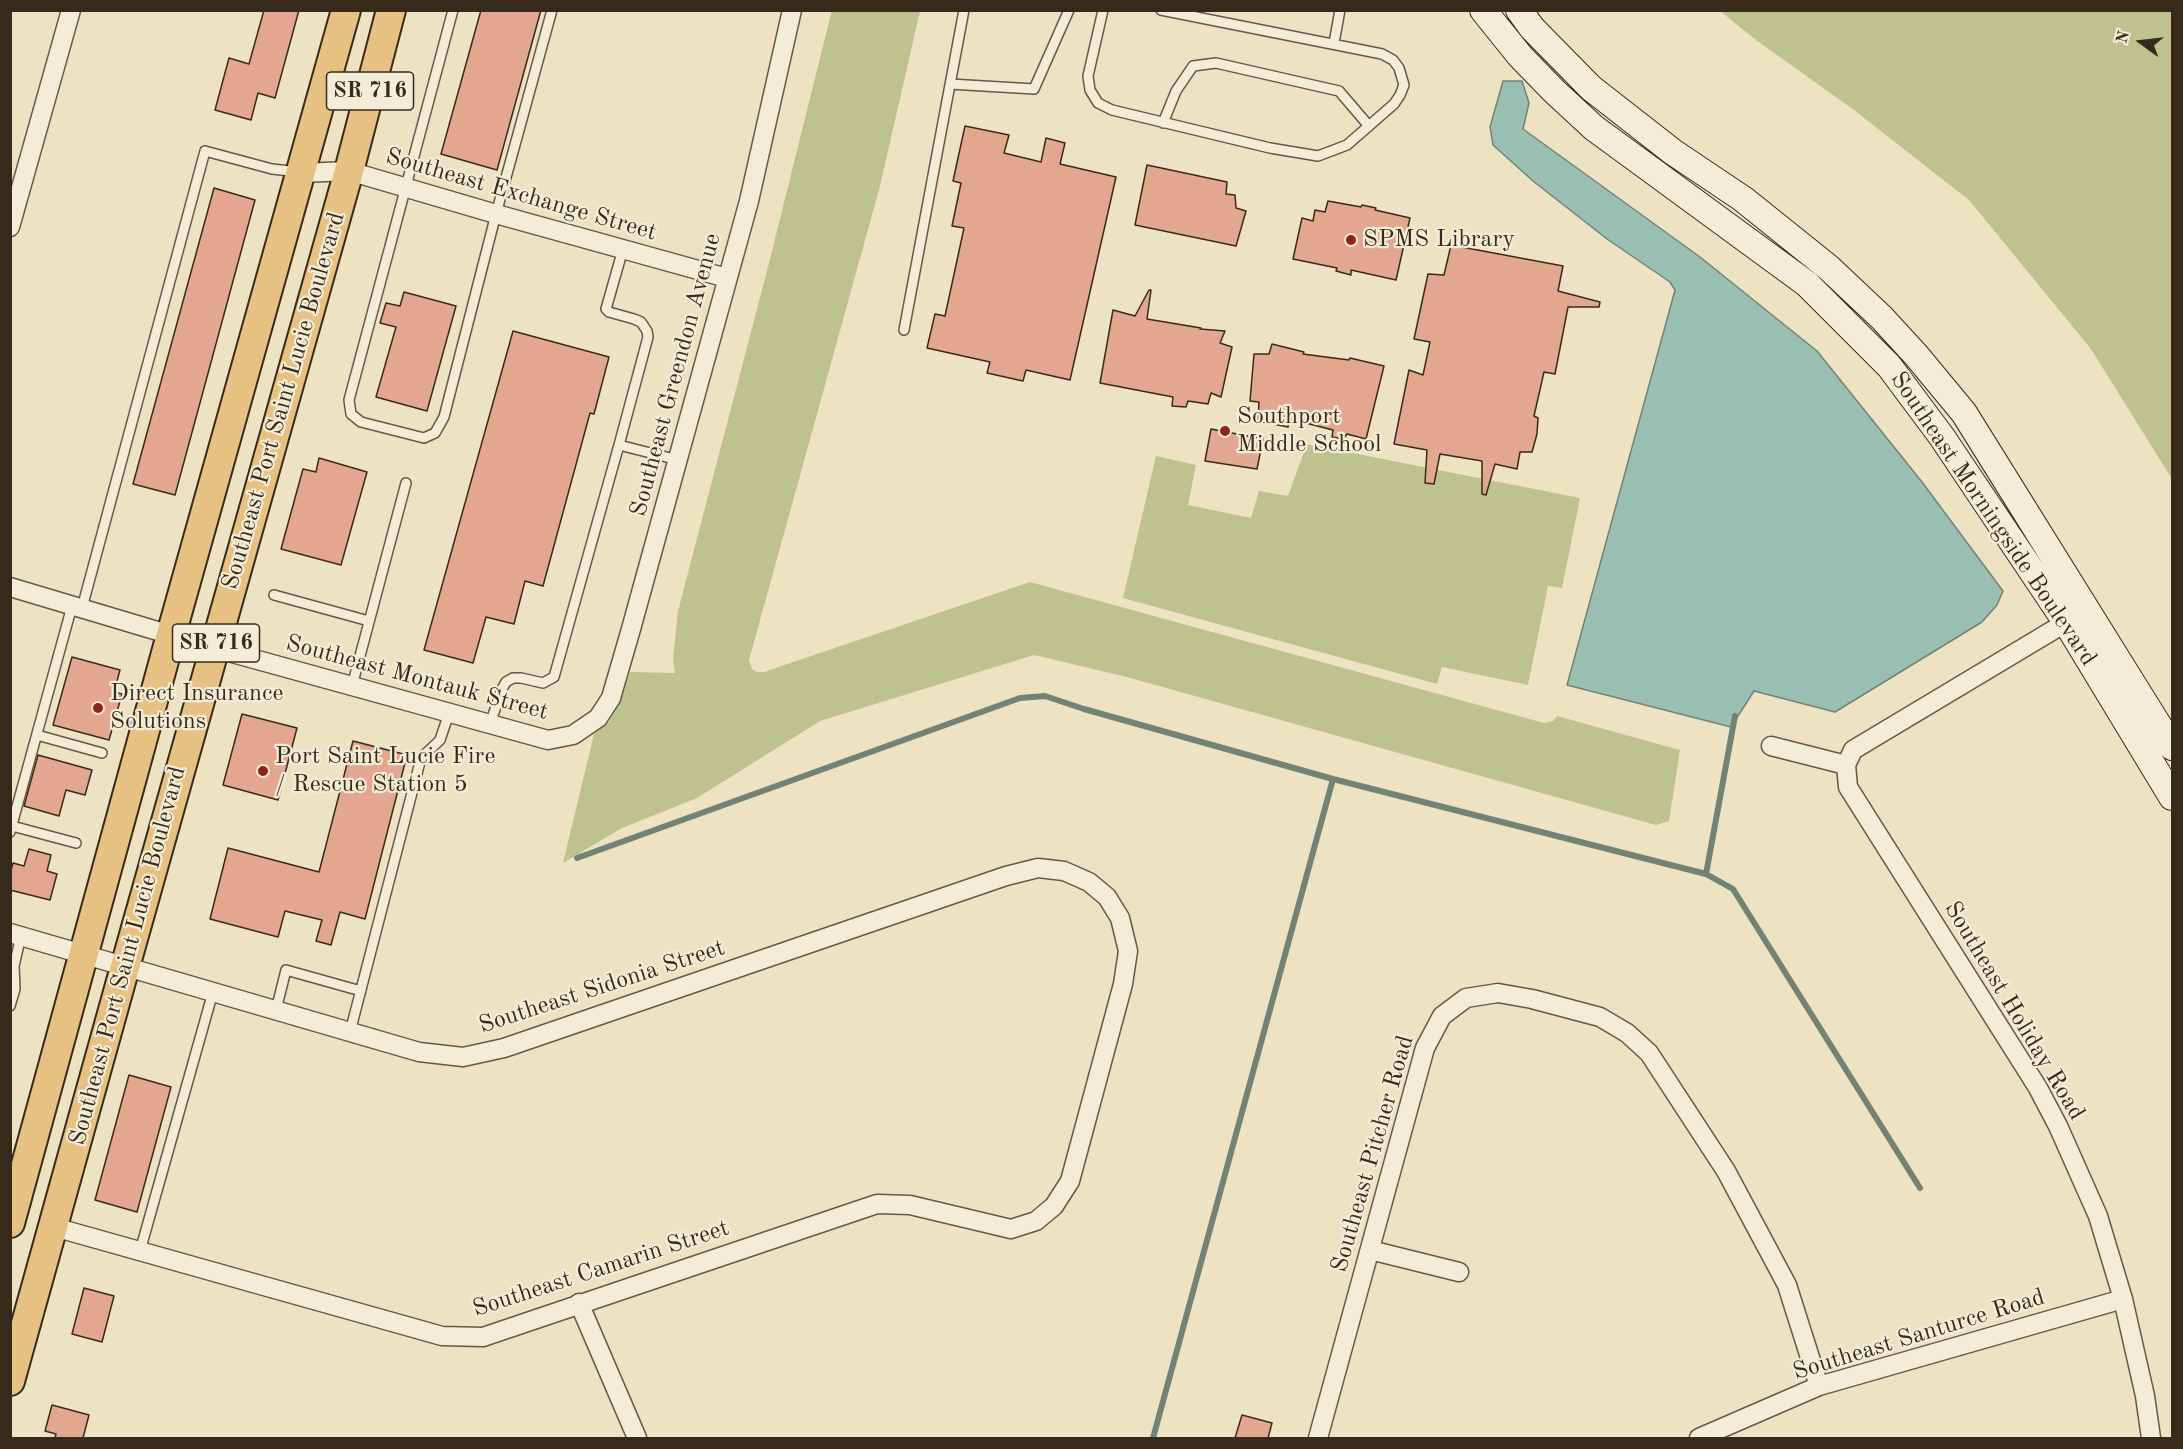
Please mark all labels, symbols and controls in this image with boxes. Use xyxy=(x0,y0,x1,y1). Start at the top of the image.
north arrow xyxy=(2111,12,2171,72)
text: N xyxy=(2114,29,2133,45)
road number: SR 716 xyxy=(326,72,413,110)
street label: Southeast Exchange Street xyxy=(382,142,660,248)
street label: Southeast Port Saint Lucie Boulevard xyxy=(216,209,352,593)
place label: SPMS Library xyxy=(1363,226,1515,254)
street label: Southeast Greendon Avenue xyxy=(624,230,728,520)
marker: SPMS Library xyxy=(1344,233,1358,247)
street label: Southeast Morningside Boulevard xyxy=(1884,366,2102,672)
place label: Southport Middle School xyxy=(1237,403,1382,459)
marker: Southport Middle School xyxy=(1218,424,1232,438)
road number: SR 716 xyxy=(172,624,260,662)
street label: Southeast Montauk Street xyxy=(283,629,551,727)
place label: Direct Insurance Solutions xyxy=(110,680,283,736)
marker: Direct Insurance Solutions xyxy=(91,701,105,715)
place label: Port Saint Lucie Fire / Rescue Station 5 xyxy=(275,743,495,799)
street label: Southeast Port Saint Lucie Boulevard xyxy=(63,763,193,1149)
marker: Port Saint Lucie Fire / Rescue Station 5 xyxy=(256,764,270,778)
street label: Southeast Holiday Road xyxy=(1937,896,2091,1126)
street label: Southeast Sidonia Street xyxy=(475,934,729,1040)
street label: Southeast Pitcher Road xyxy=(1325,1032,1421,1276)
street label: Southeast Camarin Street xyxy=(469,1214,733,1324)
street label: Southeast Santurce Road xyxy=(1790,1283,2048,1387)

